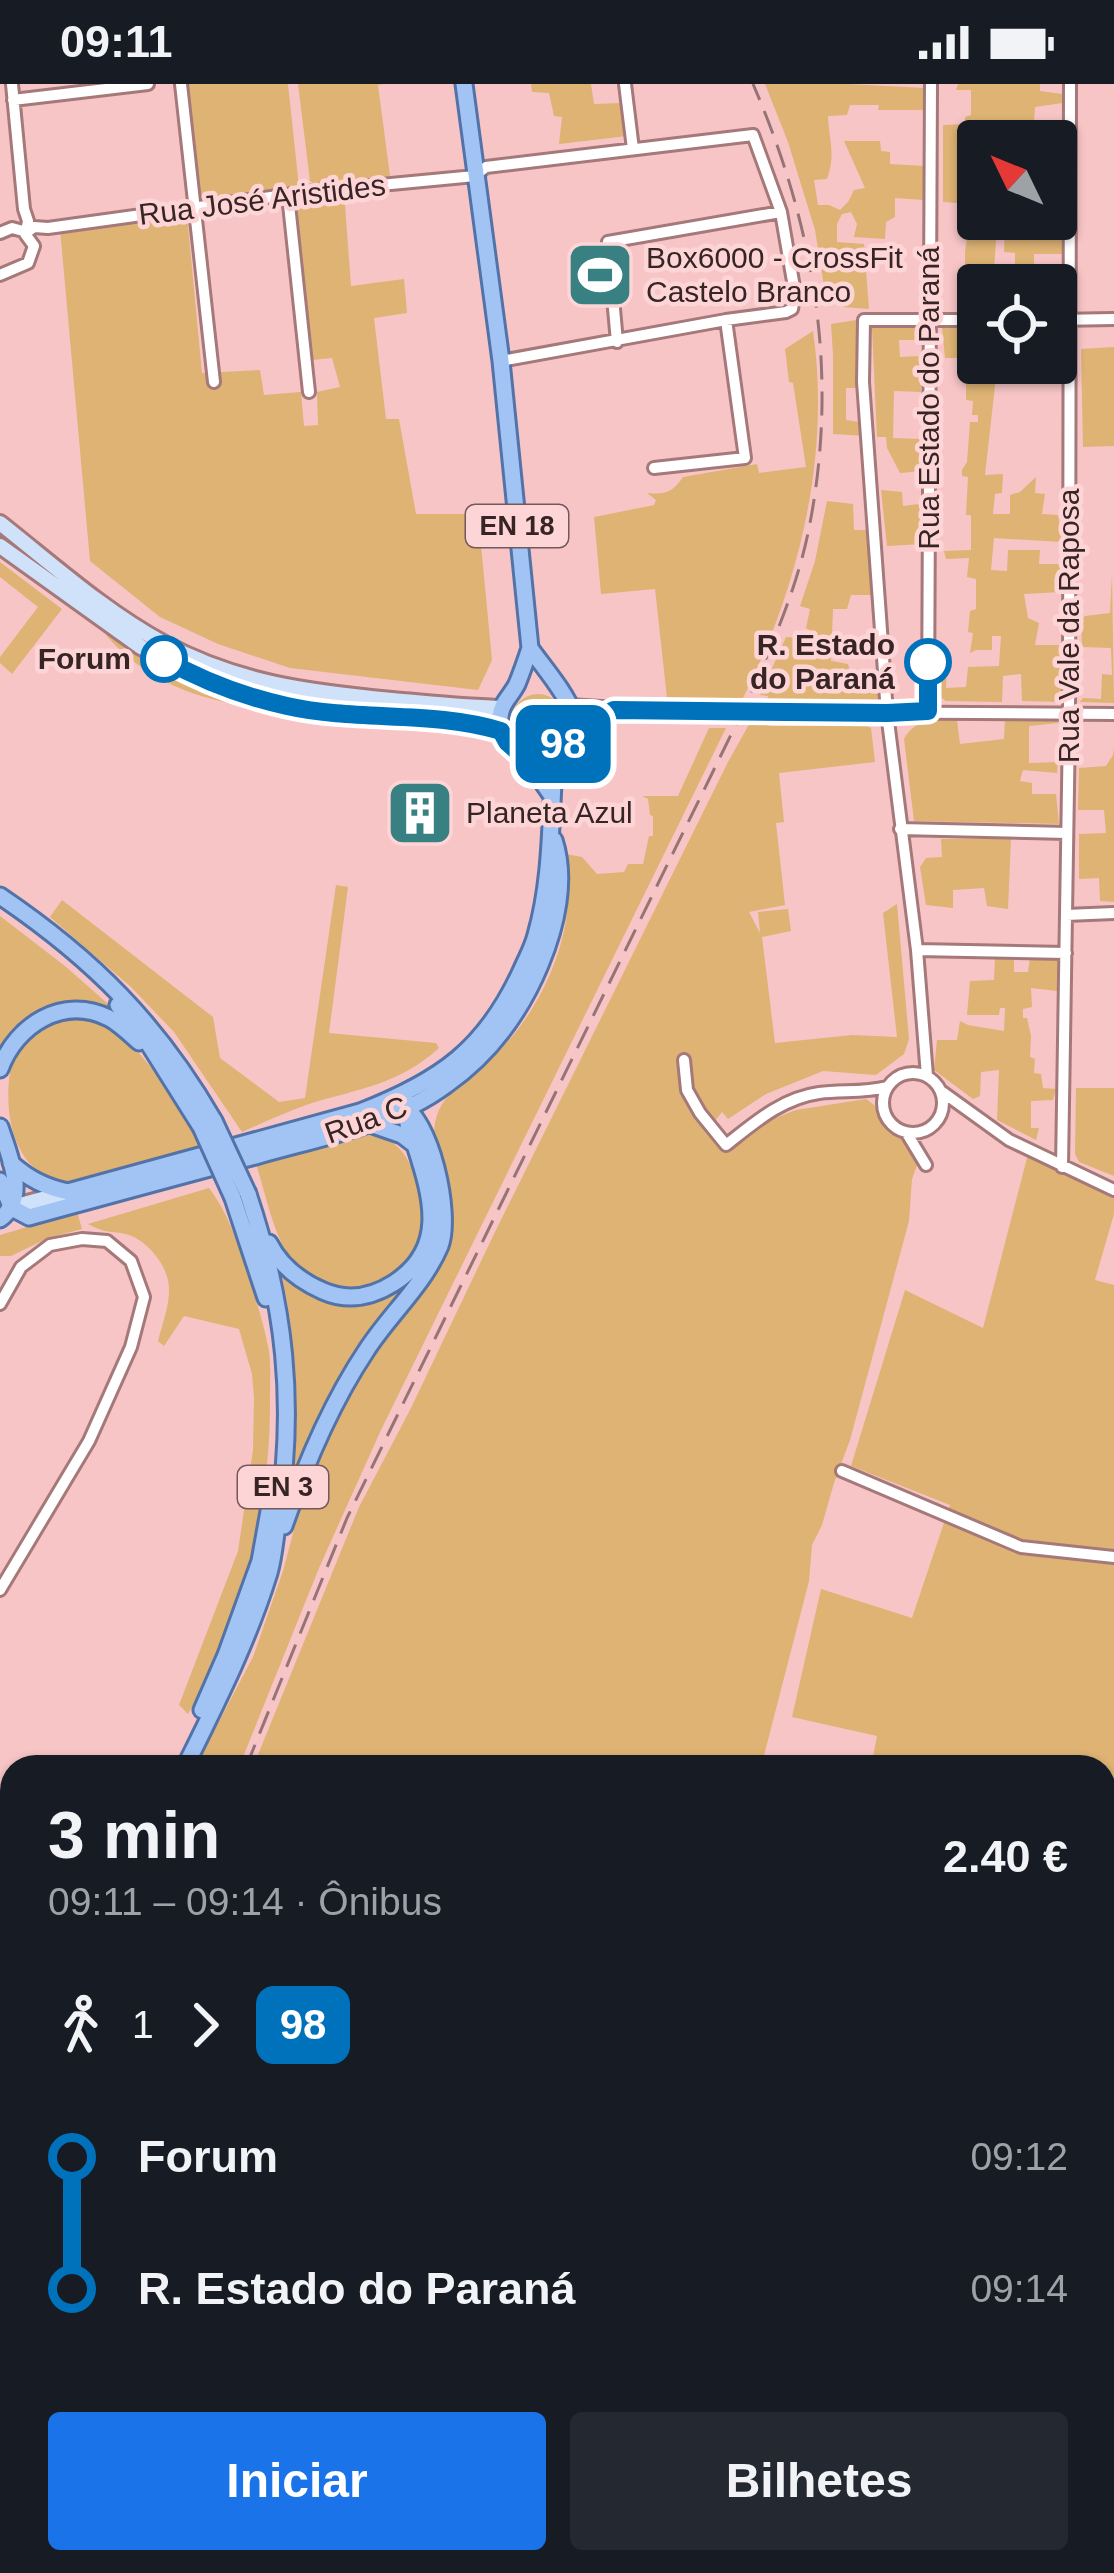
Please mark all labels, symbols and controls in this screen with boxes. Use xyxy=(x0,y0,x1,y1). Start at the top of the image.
text: 09:11 xyxy=(60,16,173,67)
north arrow xyxy=(957,120,1077,240)
map controls xyxy=(957,120,1077,384)
street label: Rua José Aristides xyxy=(137,168,387,231)
sports icon: Box6000 - CrossFit Castelo Branco xyxy=(565,240,635,310)
place label: Box6000 - CrossFit Castelo Branco xyxy=(646,241,903,308)
street label: Rua Estado do Paraná xyxy=(912,246,945,550)
button: locate xyxy=(957,264,1077,384)
street label: Rua Vale da Raposa xyxy=(1052,488,1085,763)
road number: EN 18 xyxy=(466,505,568,547)
place label: R. Estado do Paraná xyxy=(750,628,895,695)
marker: Forum xyxy=(142,637,186,681)
marker: R. Estado do Paraná xyxy=(906,640,950,684)
place label: Forum xyxy=(38,642,131,675)
line badge: 98 xyxy=(509,705,617,783)
text: 98 xyxy=(540,720,586,767)
building icon: Planeta Azul xyxy=(385,778,455,848)
place label: Planeta Azul xyxy=(466,796,633,829)
street label: Rua C xyxy=(320,1089,411,1150)
road number: EN 3 xyxy=(238,1466,328,1508)
text: 3 min xyxy=(48,1798,220,1872)
text: 2.40 € xyxy=(943,1831,1068,1882)
text: 09:11 – 09:14 · Ônibus xyxy=(48,1880,442,1923)
icon: walk xyxy=(48,1992,114,2058)
icon: forward xyxy=(172,1992,238,2058)
text: 98 xyxy=(280,2001,326,2048)
text: 1 xyxy=(132,2003,154,2046)
text: Forum xyxy=(138,2131,278,2182)
text: 09:12 xyxy=(970,2135,1068,2178)
text: R. Estado do Paraná xyxy=(138,2263,576,2314)
text: 09:14 xyxy=(970,2267,1068,2310)
button: Iniciar xyxy=(48,2412,546,2550)
button: Bilhetes xyxy=(570,2412,1068,2550)

